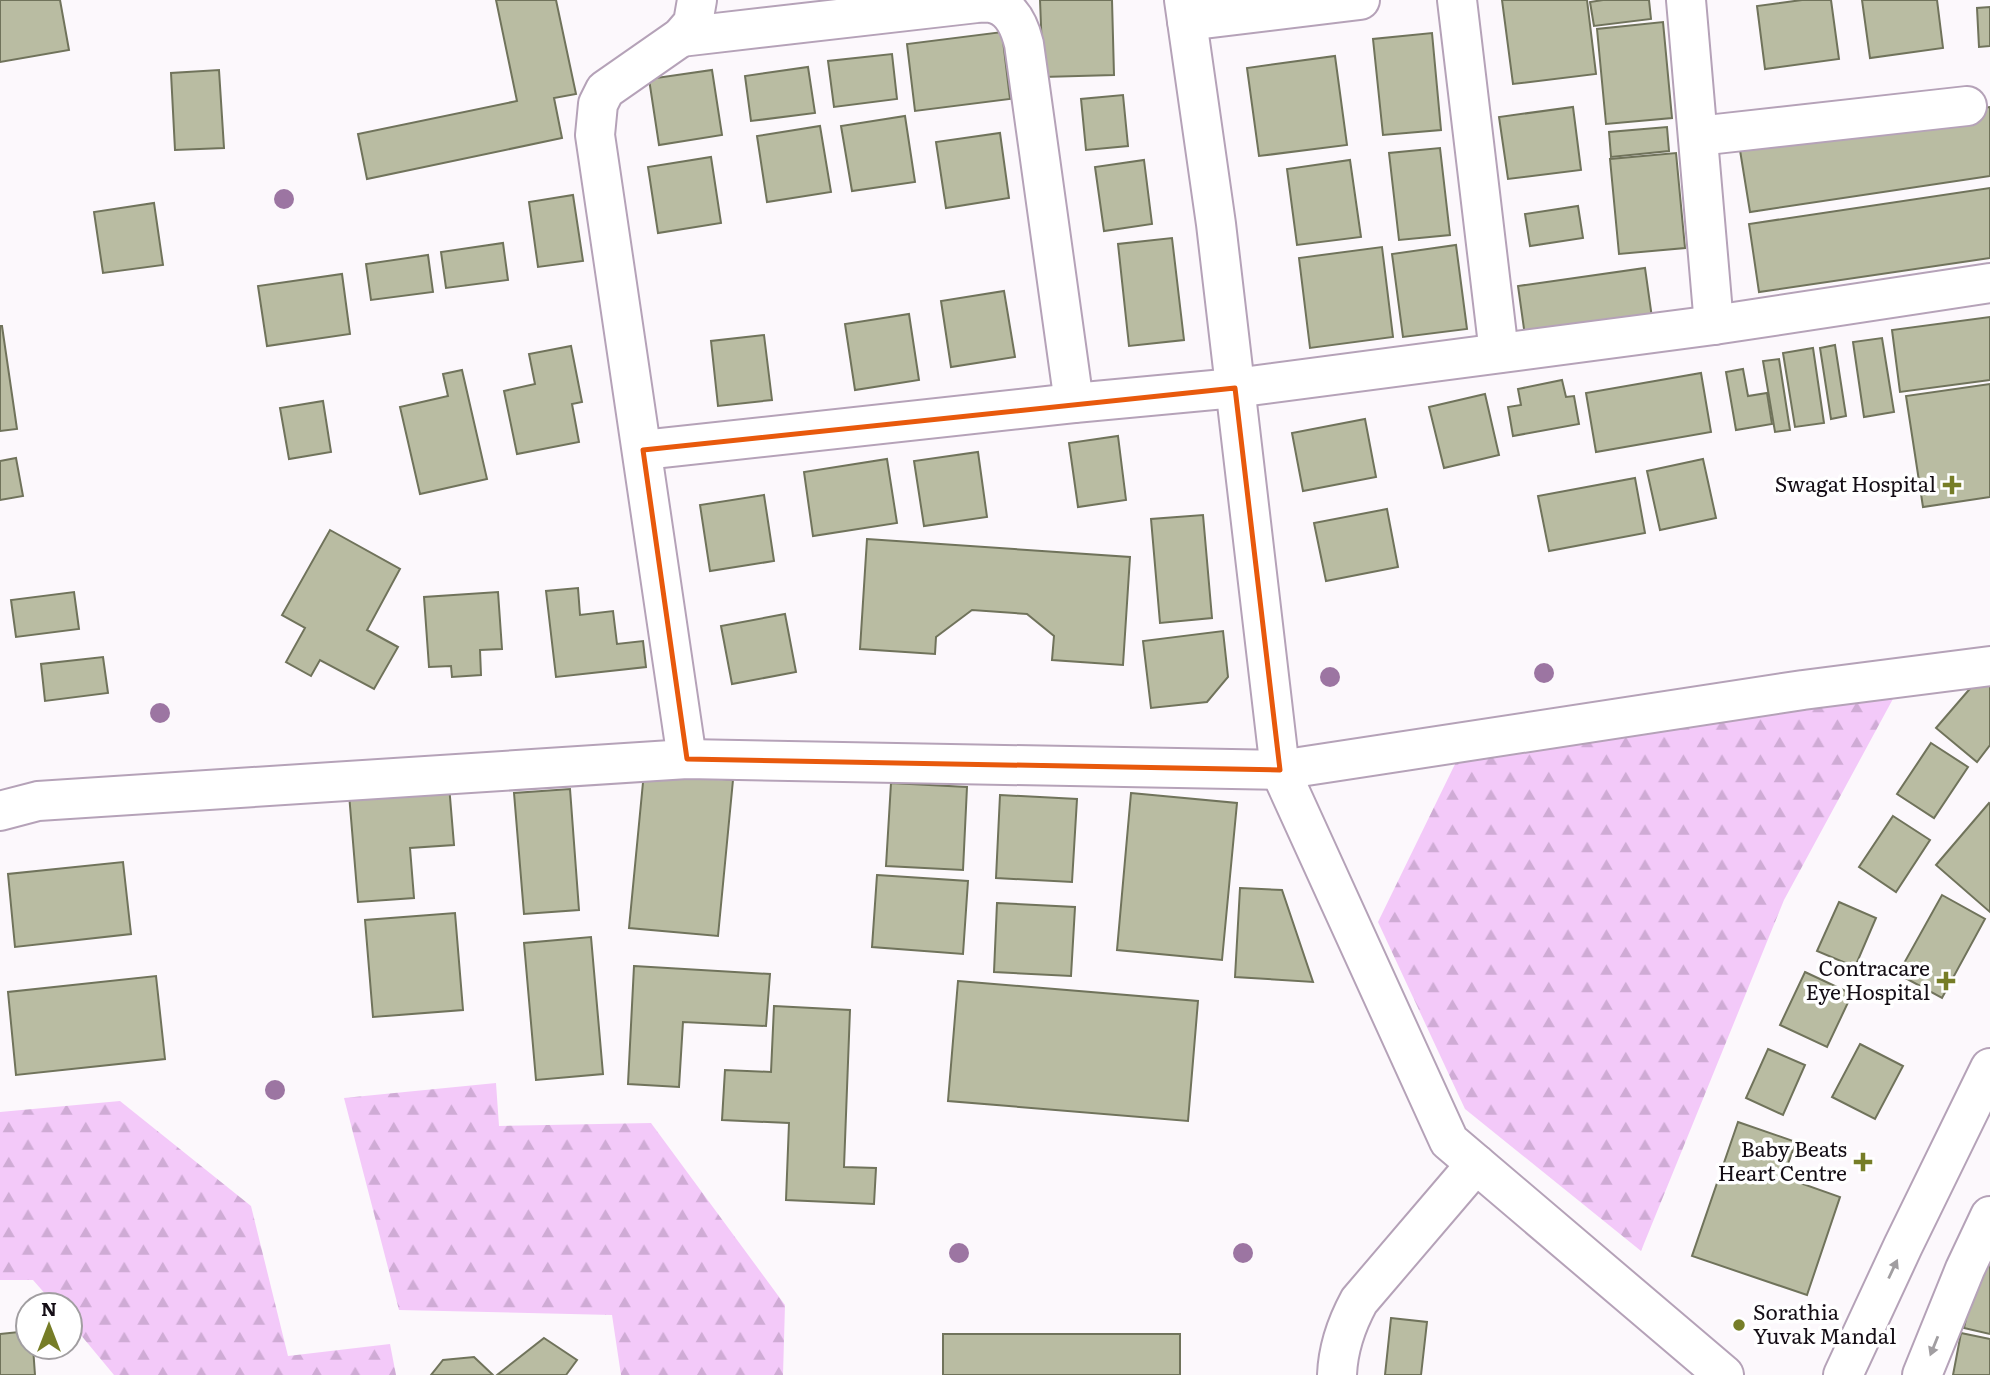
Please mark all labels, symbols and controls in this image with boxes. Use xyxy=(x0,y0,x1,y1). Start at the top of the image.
place label: Swagat Hospital xyxy=(1775,467,1936,498)
marker: Swagat Hospital xyxy=(1942,475,1962,495)
place label: Contracare Eye Hospital xyxy=(1806,951,1930,1006)
marker: Contracare Eye Hospital xyxy=(1936,971,1956,991)
place label: Baby Beats Heart Centre xyxy=(1718,1132,1847,1187)
marker: Baby Beats Heart Centre xyxy=(1853,1152,1873,1172)
one-way arrow xyxy=(1887,1259,1898,1279)
north arrow xyxy=(14,1291,84,1361)
text: N xyxy=(41,1294,57,1322)
place label: Sorathia Yuvak Mandal xyxy=(1753,1295,1896,1350)
marker: Sorathia Yuvak Mandal xyxy=(1731,1317,1747,1333)
one-way arrow xyxy=(1928,1335,1939,1356)

